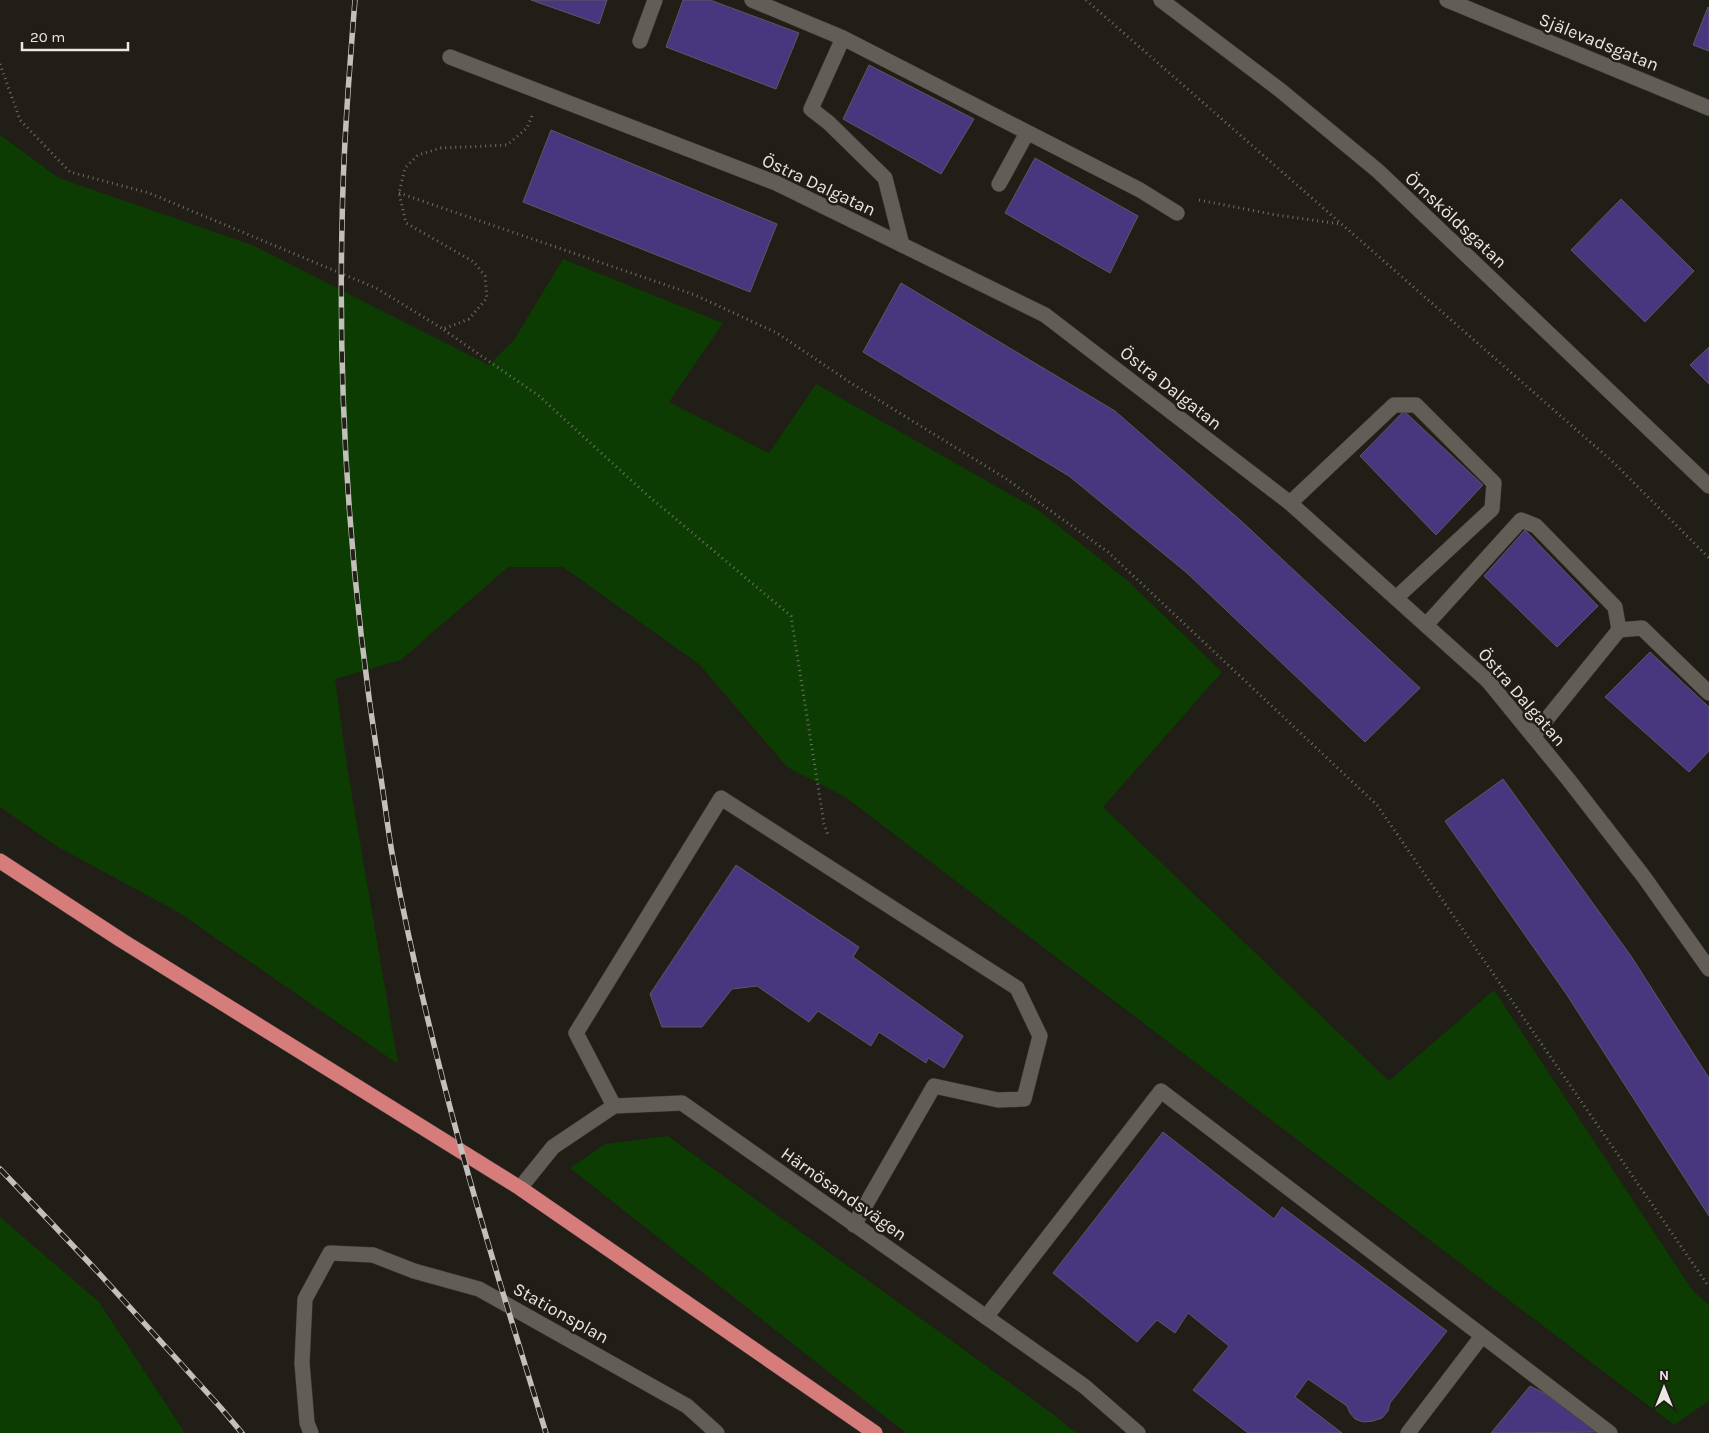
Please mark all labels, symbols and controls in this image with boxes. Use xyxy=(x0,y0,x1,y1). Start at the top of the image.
street label: Själevadsgatan xyxy=(1536,8,1662,76)
scale bar xyxy=(22,20,129,52)
text: 20 m xyxy=(30,28,65,46)
street label: Östra Dalgatan xyxy=(759,149,879,221)
street label: Örnsköldsgatan xyxy=(1401,167,1511,273)
street label: Östra Dalgatan xyxy=(1116,341,1226,435)
street label: Östra Dalgatan xyxy=(1473,643,1571,751)
street label: Härnösandsvägen xyxy=(777,1142,911,1246)
street label: Stationsplan xyxy=(509,1278,613,1348)
north arrow xyxy=(1639,1363,1689,1413)
text: N xyxy=(1659,1367,1669,1384)

